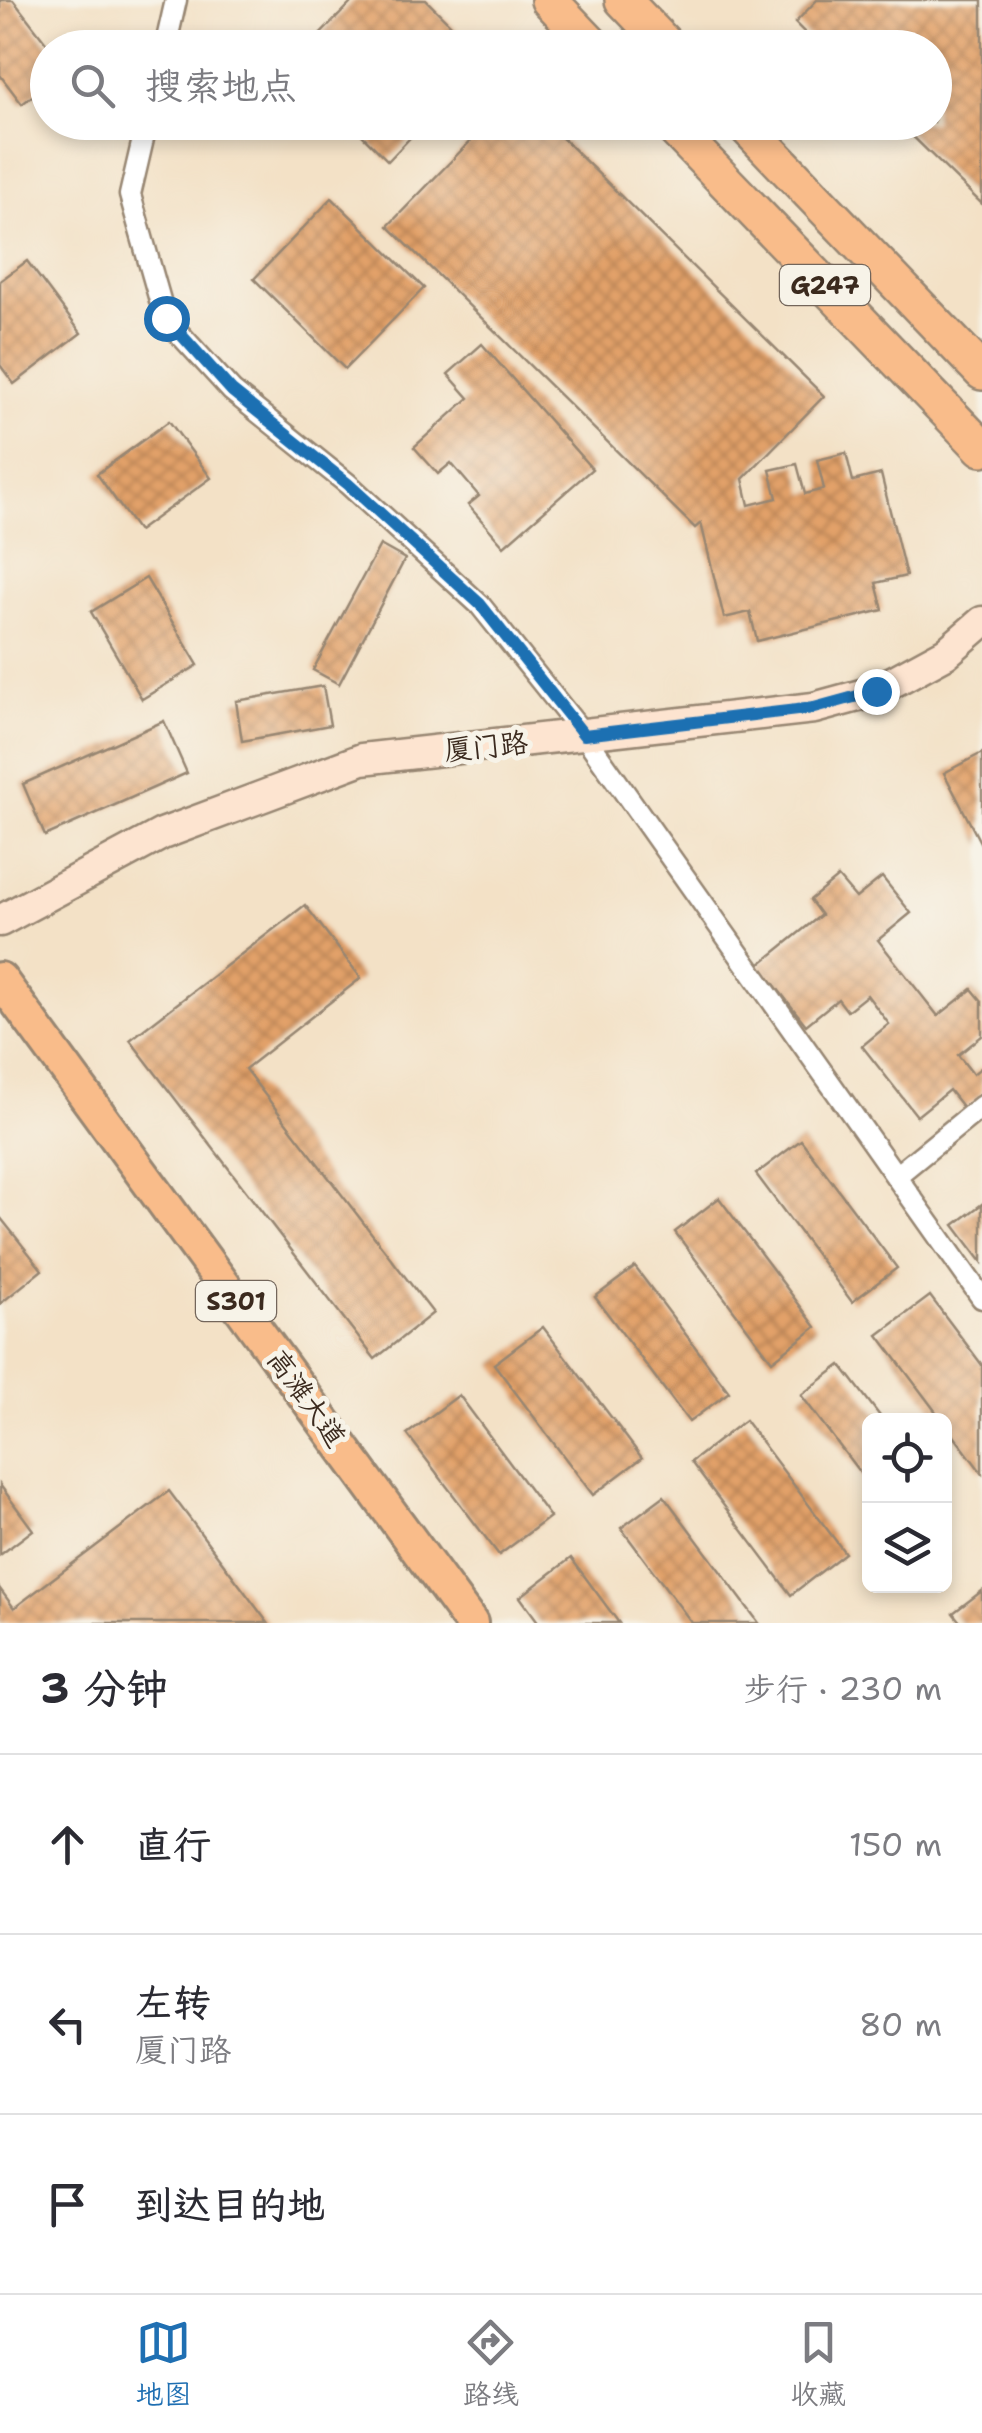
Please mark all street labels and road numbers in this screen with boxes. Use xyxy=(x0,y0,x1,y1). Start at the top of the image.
road number: G247 xyxy=(780,265,870,305)
street label: 厦门路 xyxy=(442,723,530,769)
road number: S301 xyxy=(196,1281,276,1321)
street label: 高滩大道 xyxy=(259,1342,355,1454)

